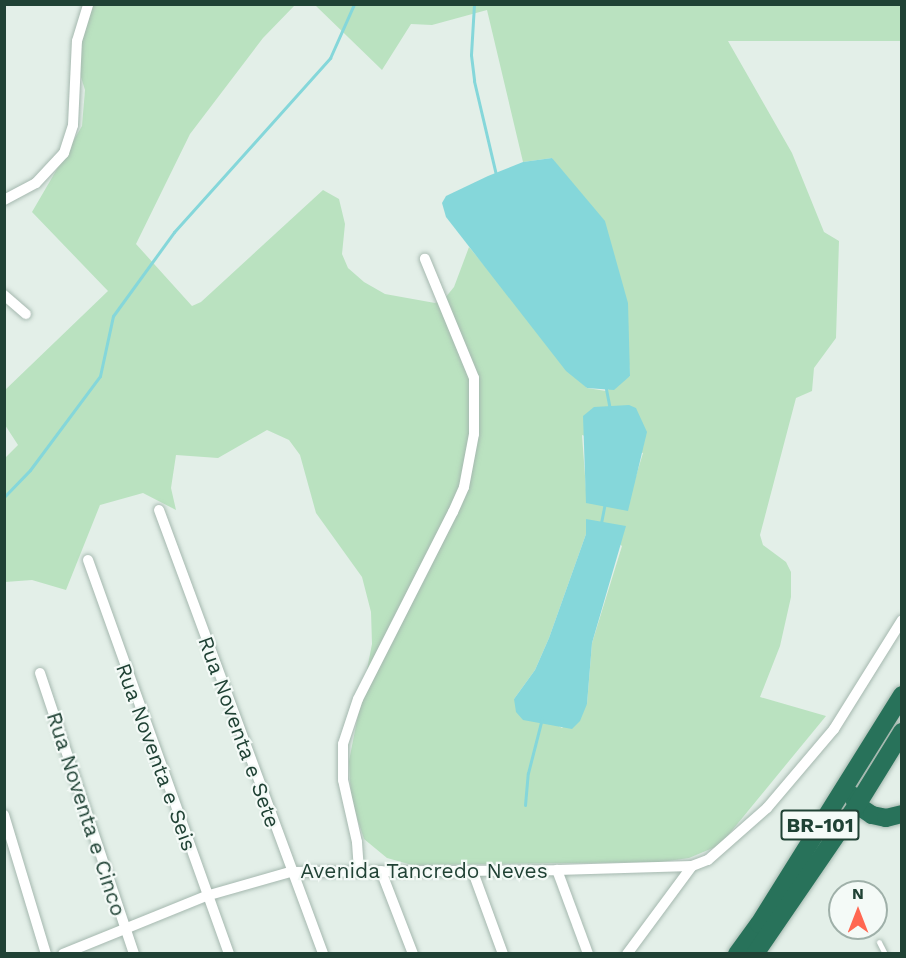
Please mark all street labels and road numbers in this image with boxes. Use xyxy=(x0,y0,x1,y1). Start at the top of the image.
street label: Rua Noventa e Sete xyxy=(192,632,286,832)
street label: Rua Noventa e Seis xyxy=(110,659,202,855)
street label: Rua Noventa e Cinco xyxy=(41,708,131,920)
road number: BR-101 xyxy=(780,808,860,842)
street label: Avenida Tancredo Neves xyxy=(300,858,548,884)

